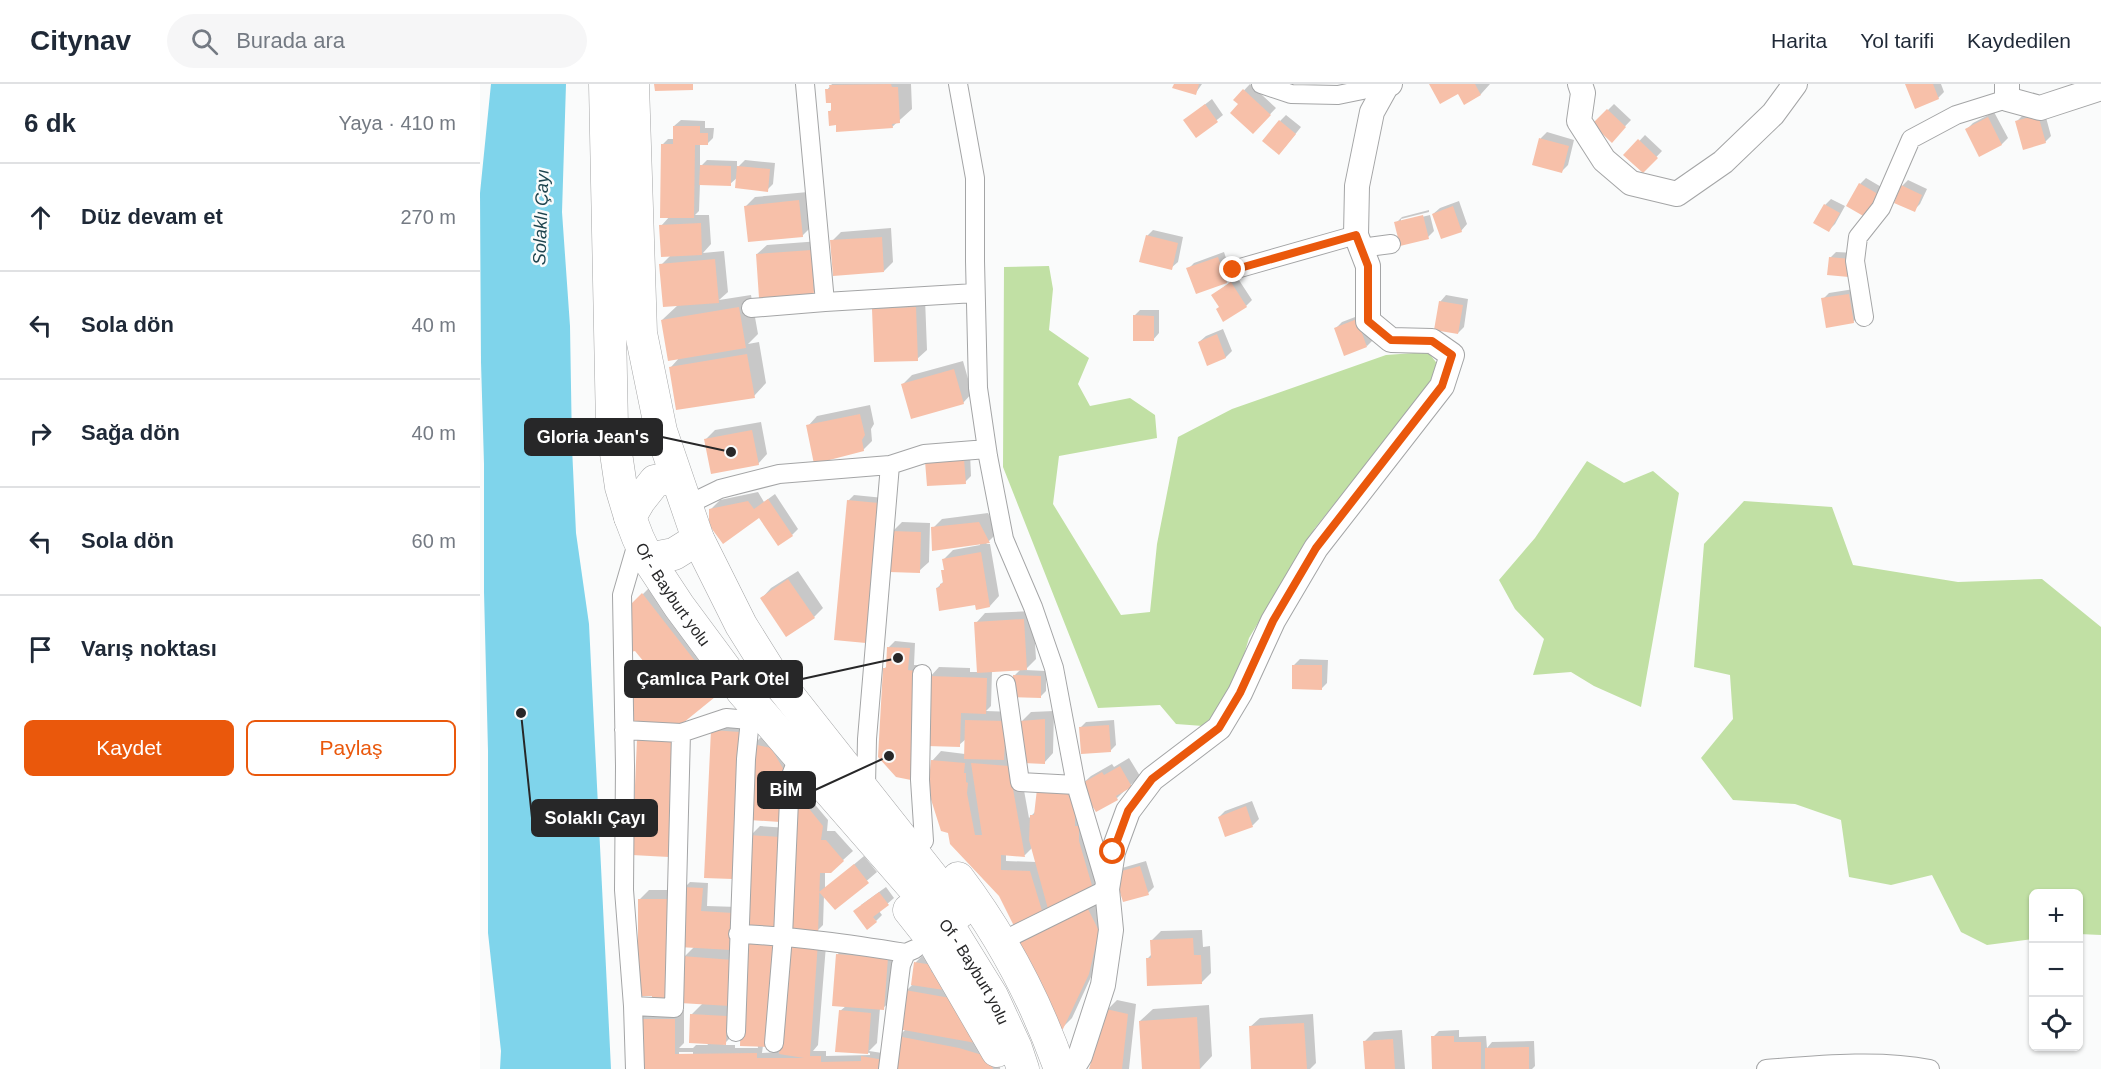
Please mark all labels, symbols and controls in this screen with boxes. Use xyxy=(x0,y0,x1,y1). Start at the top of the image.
search box xyxy=(167,14,587,68)
text: Citynav xyxy=(30,25,131,56)
icon: search xyxy=(188,25,221,58)
text: Burada ara xyxy=(236,28,345,53)
text: Harita xyxy=(1771,29,1827,52)
text: Yol tarifi xyxy=(1860,29,1934,52)
text: Kaydedilen xyxy=(1967,29,2071,52)
text: 6 dk xyxy=(24,108,76,138)
text: Yaya · 410 m xyxy=(339,112,456,134)
water label: Solaklı Çayı xyxy=(529,169,553,265)
icon: ahead xyxy=(24,201,57,234)
text: Düz devam et xyxy=(81,204,223,229)
text: 270 m xyxy=(400,206,456,228)
route end xyxy=(1219,256,1245,282)
icon: left xyxy=(24,309,57,342)
text: Sola dön xyxy=(81,312,174,337)
text: 40 m xyxy=(412,314,456,336)
icon: right xyxy=(24,417,57,450)
callout: Gloria Jean's xyxy=(525,419,662,455)
text: Sağa dön xyxy=(81,420,180,445)
text: 40 m xyxy=(412,422,456,444)
text: Gloria Jean's xyxy=(537,427,649,447)
icon: left xyxy=(24,525,57,558)
text: Sola dön xyxy=(81,528,174,553)
text: 60 m xyxy=(412,530,456,552)
street label: Of - Bayburt yolu xyxy=(633,540,713,649)
icon: arrive xyxy=(24,633,57,666)
text: Varış noktası xyxy=(81,636,217,661)
callout: Çamlıca Park Otel xyxy=(625,661,802,697)
text: Çamlıca Park Otel xyxy=(636,669,790,689)
button: Kaydet xyxy=(24,720,234,776)
button: Paylaş xyxy=(246,720,456,776)
callout: BİM xyxy=(758,772,815,808)
text: BİM xyxy=(770,780,803,800)
callout: Solaklı Çayı xyxy=(532,800,657,836)
text: Solaklı Çayı xyxy=(544,808,646,828)
route start xyxy=(1099,838,1125,864)
map controls xyxy=(2029,889,2083,1051)
button: + xyxy=(2029,889,2083,943)
street label: Of - Bayburt yolu xyxy=(936,916,1012,1027)
button: − xyxy=(2029,943,2083,997)
button: locate xyxy=(2029,997,2083,1051)

